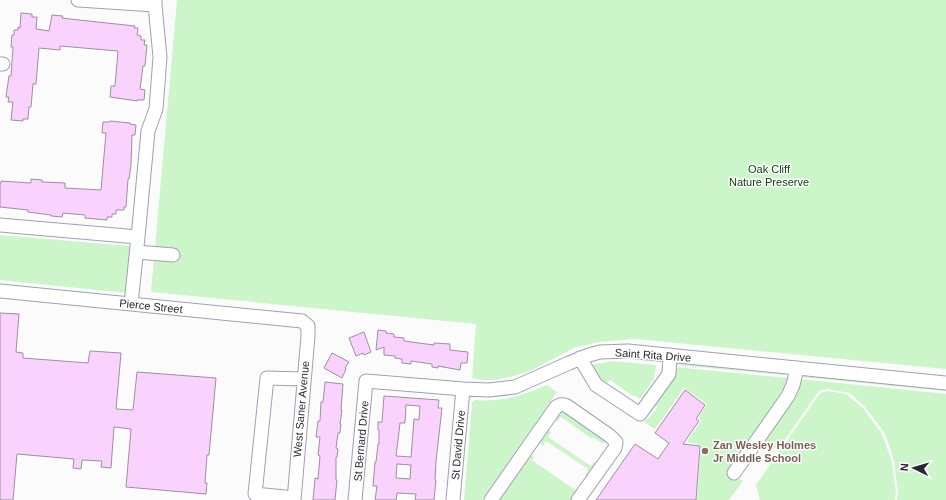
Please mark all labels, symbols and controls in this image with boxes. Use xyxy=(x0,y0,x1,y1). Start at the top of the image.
park label: Oak Cliff Nature Preserve xyxy=(729,163,809,188)
street label: Pierce Street xyxy=(119,297,183,315)
street label: Saint Rita Drive xyxy=(614,346,692,364)
street label: West Saner Avenue xyxy=(291,360,311,458)
street label: St Bernard Drive xyxy=(351,400,371,482)
street label: St David Drive xyxy=(449,409,467,481)
place label: Zan Wesley Holmes Jr Middle School xyxy=(713,439,816,464)
marker: Zan Wesley Holmes Jr Middle School xyxy=(700,446,710,456)
north arrow xyxy=(894,448,934,488)
text: N xyxy=(898,463,910,472)

